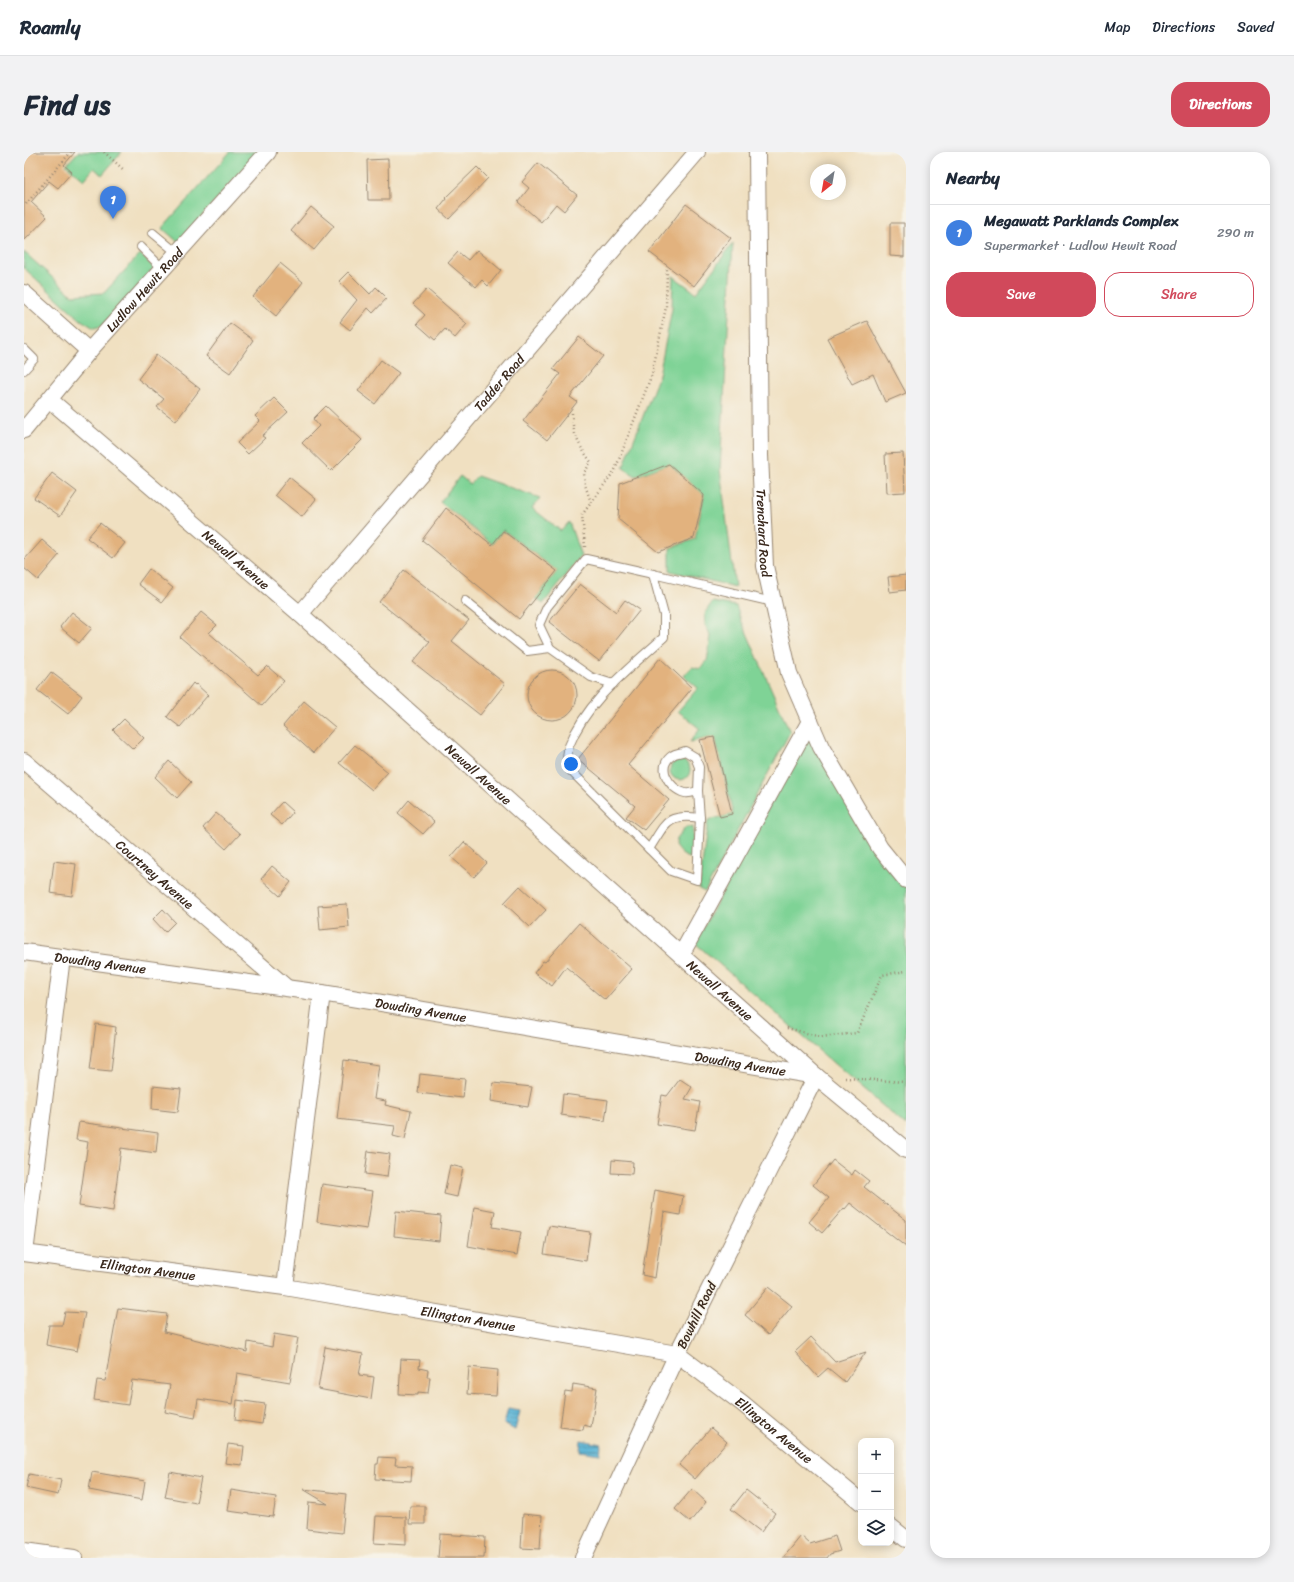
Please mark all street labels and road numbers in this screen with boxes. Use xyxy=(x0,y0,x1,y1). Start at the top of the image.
street label: Ludlow Hewit Road xyxy=(100,241,190,338)
street label: Tadder Road xyxy=(468,348,531,417)
street label: Trenchard Road xyxy=(750,488,778,580)
street label: Newall Avenue xyxy=(197,524,275,596)
street label: Newall Avenue xyxy=(440,738,517,811)
street label: Courtney Avenue xyxy=(110,834,199,915)
street label: Dowding Avenue xyxy=(53,945,148,981)
street label: Newall Avenue xyxy=(681,954,759,1027)
street label: Dowding Avenue xyxy=(373,991,469,1029)
street label: Dowding Avenue xyxy=(693,1045,788,1083)
street label: Ellington Avenue xyxy=(99,1252,197,1287)
street label: Bowhill Road xyxy=(670,1276,723,1353)
street label: Ellington Avenue xyxy=(419,1299,518,1338)
street label: Ellington Avenue xyxy=(730,1390,818,1470)

